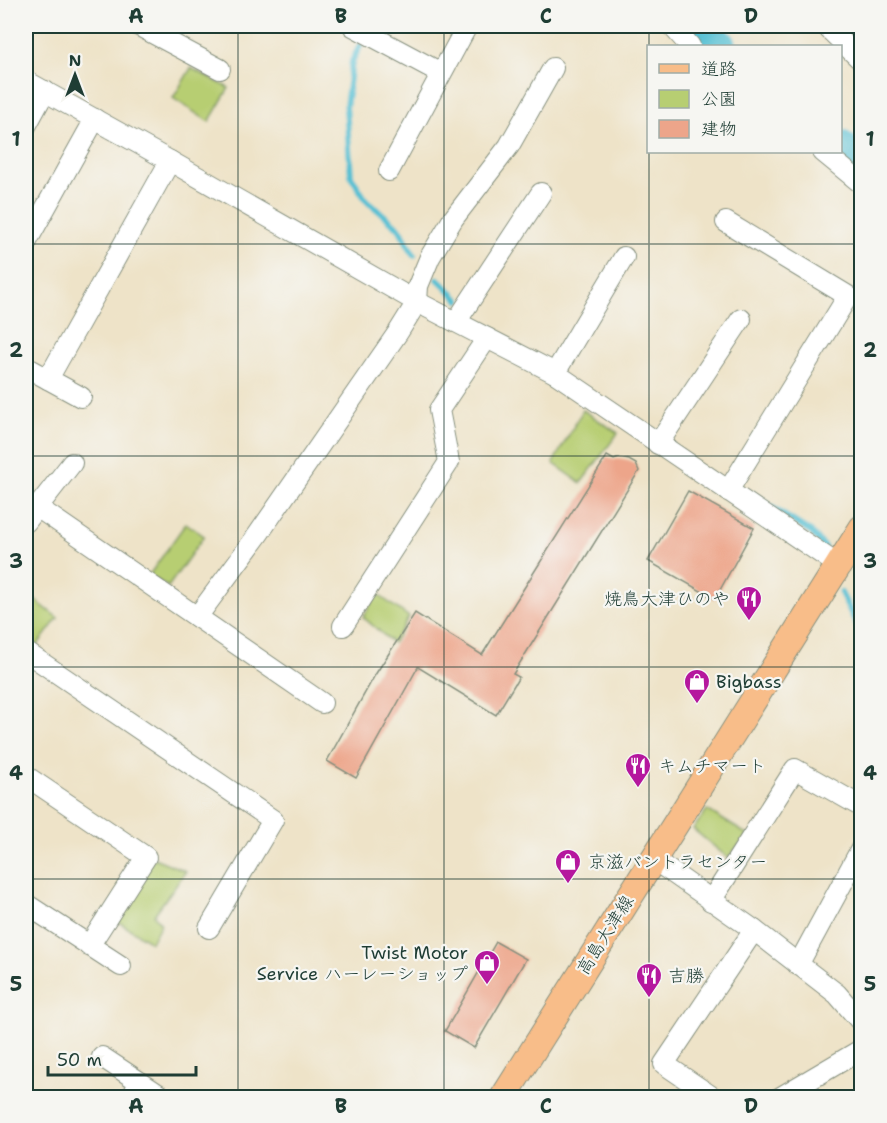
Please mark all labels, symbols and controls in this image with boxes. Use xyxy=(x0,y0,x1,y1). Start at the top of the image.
text: A xyxy=(128,3,144,29)
text: B xyxy=(335,3,347,29)
text: C xyxy=(540,3,552,29)
text: D xyxy=(744,3,758,29)
north arrow xyxy=(45,45,105,105)
legend xyxy=(647,45,842,153)
text: N xyxy=(69,50,81,71)
text: 道路 xyxy=(701,57,737,81)
text: 公園 xyxy=(701,87,737,111)
text: 建物 xyxy=(701,117,737,141)
text: 1 xyxy=(11,126,21,152)
text: 1 xyxy=(865,126,875,152)
text: 2 xyxy=(9,337,23,363)
text: 2 xyxy=(863,337,877,363)
text: 3 xyxy=(9,548,23,574)
text: 3 xyxy=(863,548,877,574)
restaurant icon: 焼鳥大津ひのや xyxy=(734,584,764,622)
place label: 焼鳥大津ひのや xyxy=(604,587,730,611)
shop icon: Bigbass xyxy=(682,667,712,705)
place label: Bigbass xyxy=(716,670,782,694)
restaurant icon: キムチマート xyxy=(623,751,653,789)
place label: キムチマート xyxy=(658,754,766,778)
text: 4 xyxy=(9,760,23,786)
text: 4 xyxy=(863,760,877,786)
shop icon: 京滋バントラセンター xyxy=(553,847,583,885)
place label: 京滋バントラセンター xyxy=(588,850,767,874)
street label: 高島大津線 xyxy=(571,890,639,980)
place label: Twist Motor Service ハーレーショップ xyxy=(257,941,468,986)
shop icon: Twist Motor Service ハーレーショップ xyxy=(472,948,502,986)
restaurant icon: 吉勝 xyxy=(634,961,664,999)
place label: 吉勝 xyxy=(668,964,704,988)
text: 5 xyxy=(10,971,22,997)
text: 5 xyxy=(864,971,876,997)
scale bar xyxy=(48,1039,196,1077)
text: 50 m xyxy=(57,1048,102,1072)
text: A xyxy=(128,1093,144,1119)
text: B xyxy=(335,1093,347,1119)
text: C xyxy=(540,1093,552,1119)
text: D xyxy=(744,1093,758,1119)

